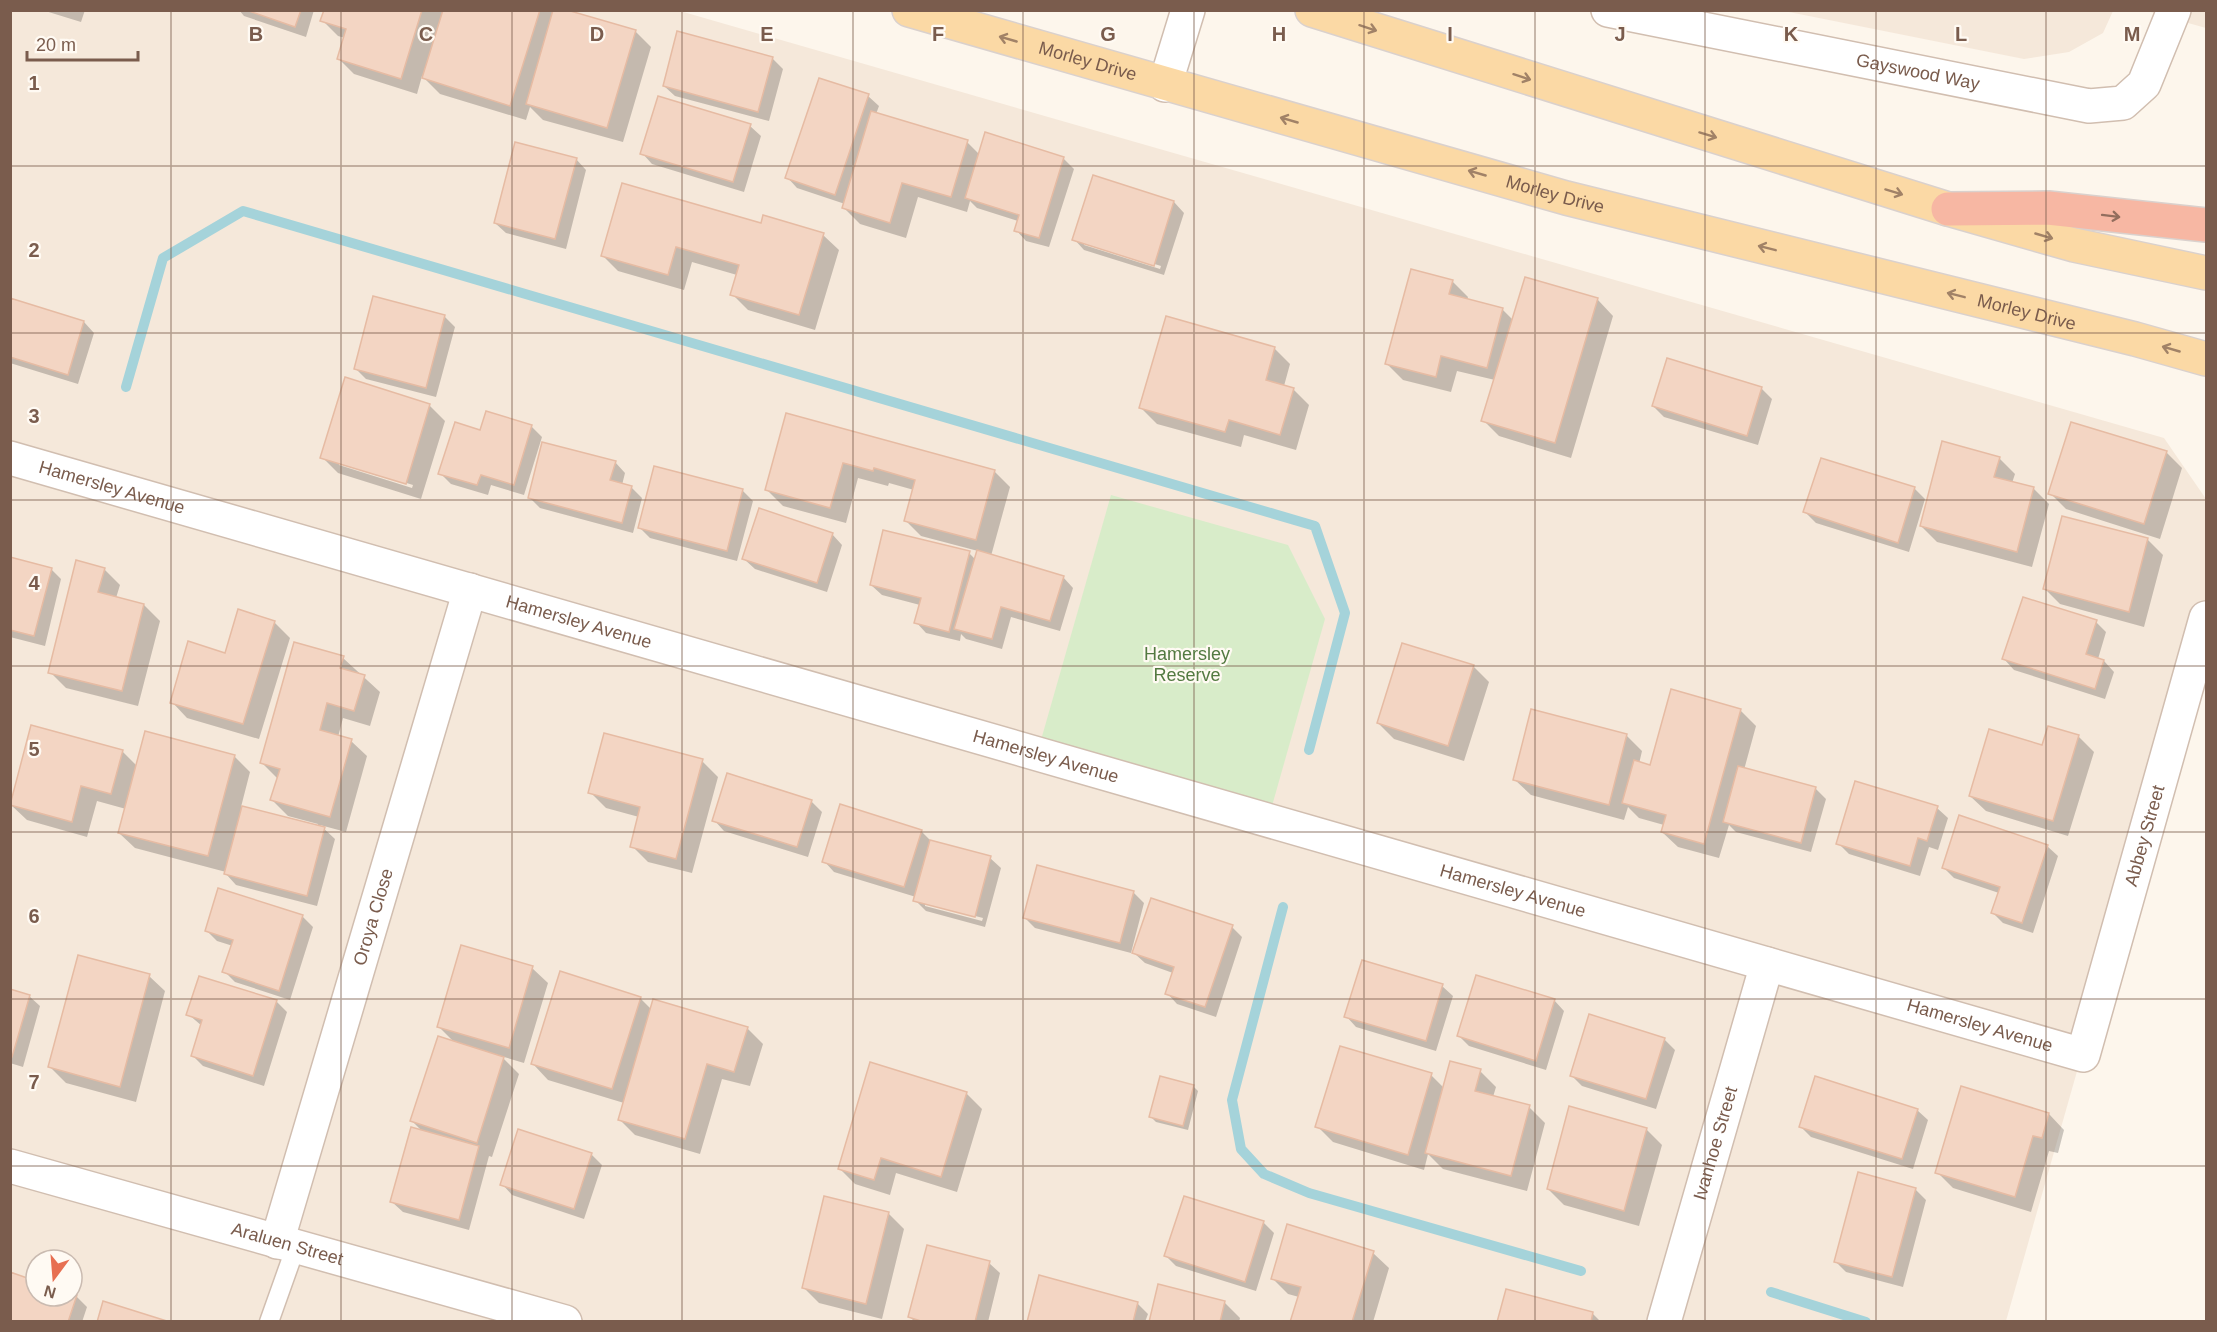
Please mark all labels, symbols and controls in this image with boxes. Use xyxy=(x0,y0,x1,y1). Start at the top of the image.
text: B xyxy=(249,23,263,45)
text: C xyxy=(419,23,433,45)
text: D xyxy=(590,23,604,45)
text: E xyxy=(760,23,774,45)
text: F xyxy=(932,23,944,45)
text: G xyxy=(1100,23,1116,45)
text: H xyxy=(1272,23,1286,45)
one-way arrow xyxy=(1358,23,1377,34)
text: I xyxy=(1447,23,1453,45)
text: J xyxy=(1614,23,1626,45)
text: K xyxy=(1784,23,1799,45)
text: L xyxy=(1955,23,1967,45)
text: M xyxy=(2124,23,2140,45)
scale bar xyxy=(27,24,138,62)
one-way arrow xyxy=(999,33,1018,44)
text: 20 m xyxy=(36,35,76,55)
street label: Morley Drive xyxy=(1036,38,1139,85)
street label: Gayswood Way xyxy=(1854,50,1981,94)
text: 1 xyxy=(28,72,40,94)
one-way arrow xyxy=(1512,72,1531,83)
one-way arrow xyxy=(1280,114,1299,125)
one-way arrow xyxy=(1698,130,1717,141)
one-way arrow xyxy=(1468,167,1487,178)
street label: Morley Drive xyxy=(1504,171,1606,217)
one-way arrow xyxy=(1884,187,1903,198)
one-way arrow xyxy=(2100,211,2120,222)
one-way arrow xyxy=(2034,231,2053,243)
text: 2 xyxy=(28,239,40,261)
one-way arrow xyxy=(1758,242,1777,254)
one-way arrow xyxy=(1947,288,1966,300)
street label: Morley Drive xyxy=(1975,290,2078,334)
one-way arrow xyxy=(2162,343,2181,354)
text: 3 xyxy=(28,405,40,427)
street label: Hamersley Avenue xyxy=(37,457,187,518)
text: 4 xyxy=(28,572,40,594)
street label: Hamersley Avenue xyxy=(504,591,654,652)
park label: Hamersley Reserve xyxy=(1144,644,1230,685)
street label: Hamersley Avenue xyxy=(971,726,1121,787)
text: 5 xyxy=(28,738,40,760)
street label: Abbey Street xyxy=(2121,783,2168,889)
street label: Hamersley Avenue xyxy=(1438,860,1588,921)
street label: Oroya Close xyxy=(349,866,397,968)
text: 6 xyxy=(28,905,40,927)
street label: Hamersley Avenue xyxy=(1905,995,2055,1056)
text: 7 xyxy=(28,1071,40,1093)
street label: Ivanhoe Street xyxy=(1690,1084,1741,1202)
street label: Araluen Street xyxy=(229,1219,345,1269)
north arrow xyxy=(24,1248,84,1308)
text: N xyxy=(42,1282,58,1302)

